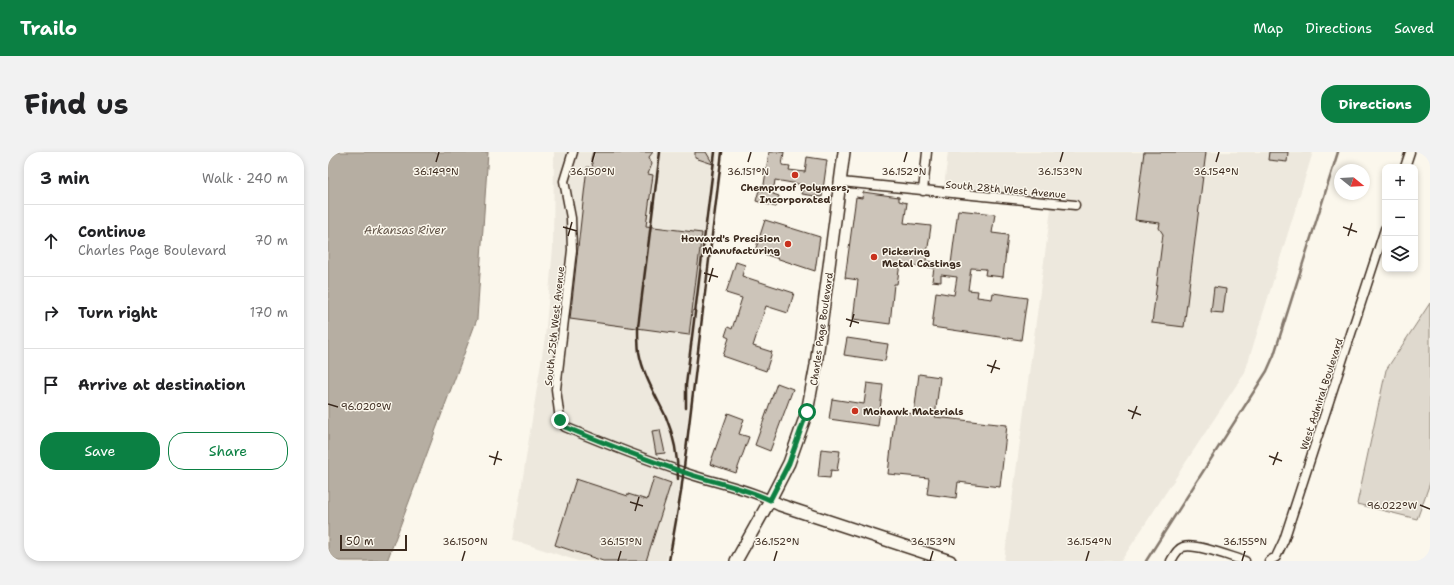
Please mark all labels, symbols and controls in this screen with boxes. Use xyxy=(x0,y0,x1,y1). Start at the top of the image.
text: Trailo xyxy=(20,16,77,41)
text: Map xyxy=(1254,19,1284,37)
text: Directions xyxy=(1306,19,1372,37)
text: Saved xyxy=(1394,19,1434,37)
text: Find us xyxy=(24,85,129,123)
button: Directions xyxy=(1321,85,1430,123)
north arrow xyxy=(1334,164,1370,200)
map controls xyxy=(1382,164,1418,272)
button: + xyxy=(1382,164,1418,200)
text: 36.149°N xyxy=(413,165,459,178)
text: 36.150°N xyxy=(569,165,615,178)
text: 36.151°N xyxy=(727,165,769,178)
text: 36.152°N xyxy=(882,165,926,178)
text: 36.153°N xyxy=(1038,165,1082,178)
text: 36.154°N xyxy=(1193,165,1239,178)
text: 3 min xyxy=(40,167,90,189)
text: Walk · 240 m xyxy=(202,170,288,187)
marker: Chemproof Polymers, Incorporated xyxy=(790,170,800,180)
street label: South 28th West Avenue xyxy=(945,178,1067,201)
place label: Chemproof Polymers, Incorporated xyxy=(740,181,850,206)
button: − xyxy=(1382,200,1418,236)
text: Continue xyxy=(78,222,146,242)
water label: Arkansas River xyxy=(364,223,447,238)
icon: ahead xyxy=(40,230,62,252)
text: 70 m xyxy=(254,232,288,249)
place label: Howard's Precision Manufacturing xyxy=(681,232,781,257)
button: layers xyxy=(1382,236,1418,272)
marker: Howard's Precision Manufacturing xyxy=(783,239,793,249)
text: Charles Page Boulevard xyxy=(78,242,226,259)
place label: Pickering Metal Castings xyxy=(882,245,961,270)
marker: Pickering Metal Castings xyxy=(869,252,879,262)
street label: South 25th West Avenue xyxy=(542,265,567,387)
street label: Charles Page Boulevard xyxy=(807,271,836,386)
icon: right xyxy=(40,302,62,324)
text: Turn right xyxy=(78,303,158,323)
text: 170 m xyxy=(250,304,288,321)
street label: West Admiral Boulevard xyxy=(1297,336,1346,452)
icon: arrive xyxy=(40,374,62,396)
text: Arrive at destination xyxy=(78,375,246,395)
text: 96.020°W xyxy=(341,400,392,413)
route start xyxy=(798,403,816,421)
place label: Mohawk Materials xyxy=(863,405,963,418)
marker: Mohawk Materials xyxy=(850,406,860,416)
route end xyxy=(551,411,569,429)
button: Save xyxy=(40,432,160,470)
button: Share xyxy=(168,432,288,470)
text: 96.022°W xyxy=(1367,499,1418,512)
scale bar xyxy=(340,533,407,552)
text: 50 m xyxy=(346,534,374,549)
text: 36.150°N xyxy=(442,535,488,548)
text: 36.151°N xyxy=(600,535,642,548)
text: 36.152°N xyxy=(755,535,799,548)
text: 36.153°N xyxy=(911,535,955,548)
text: 36.154°N xyxy=(1066,535,1112,548)
text: 36.155°N xyxy=(1223,535,1267,548)

